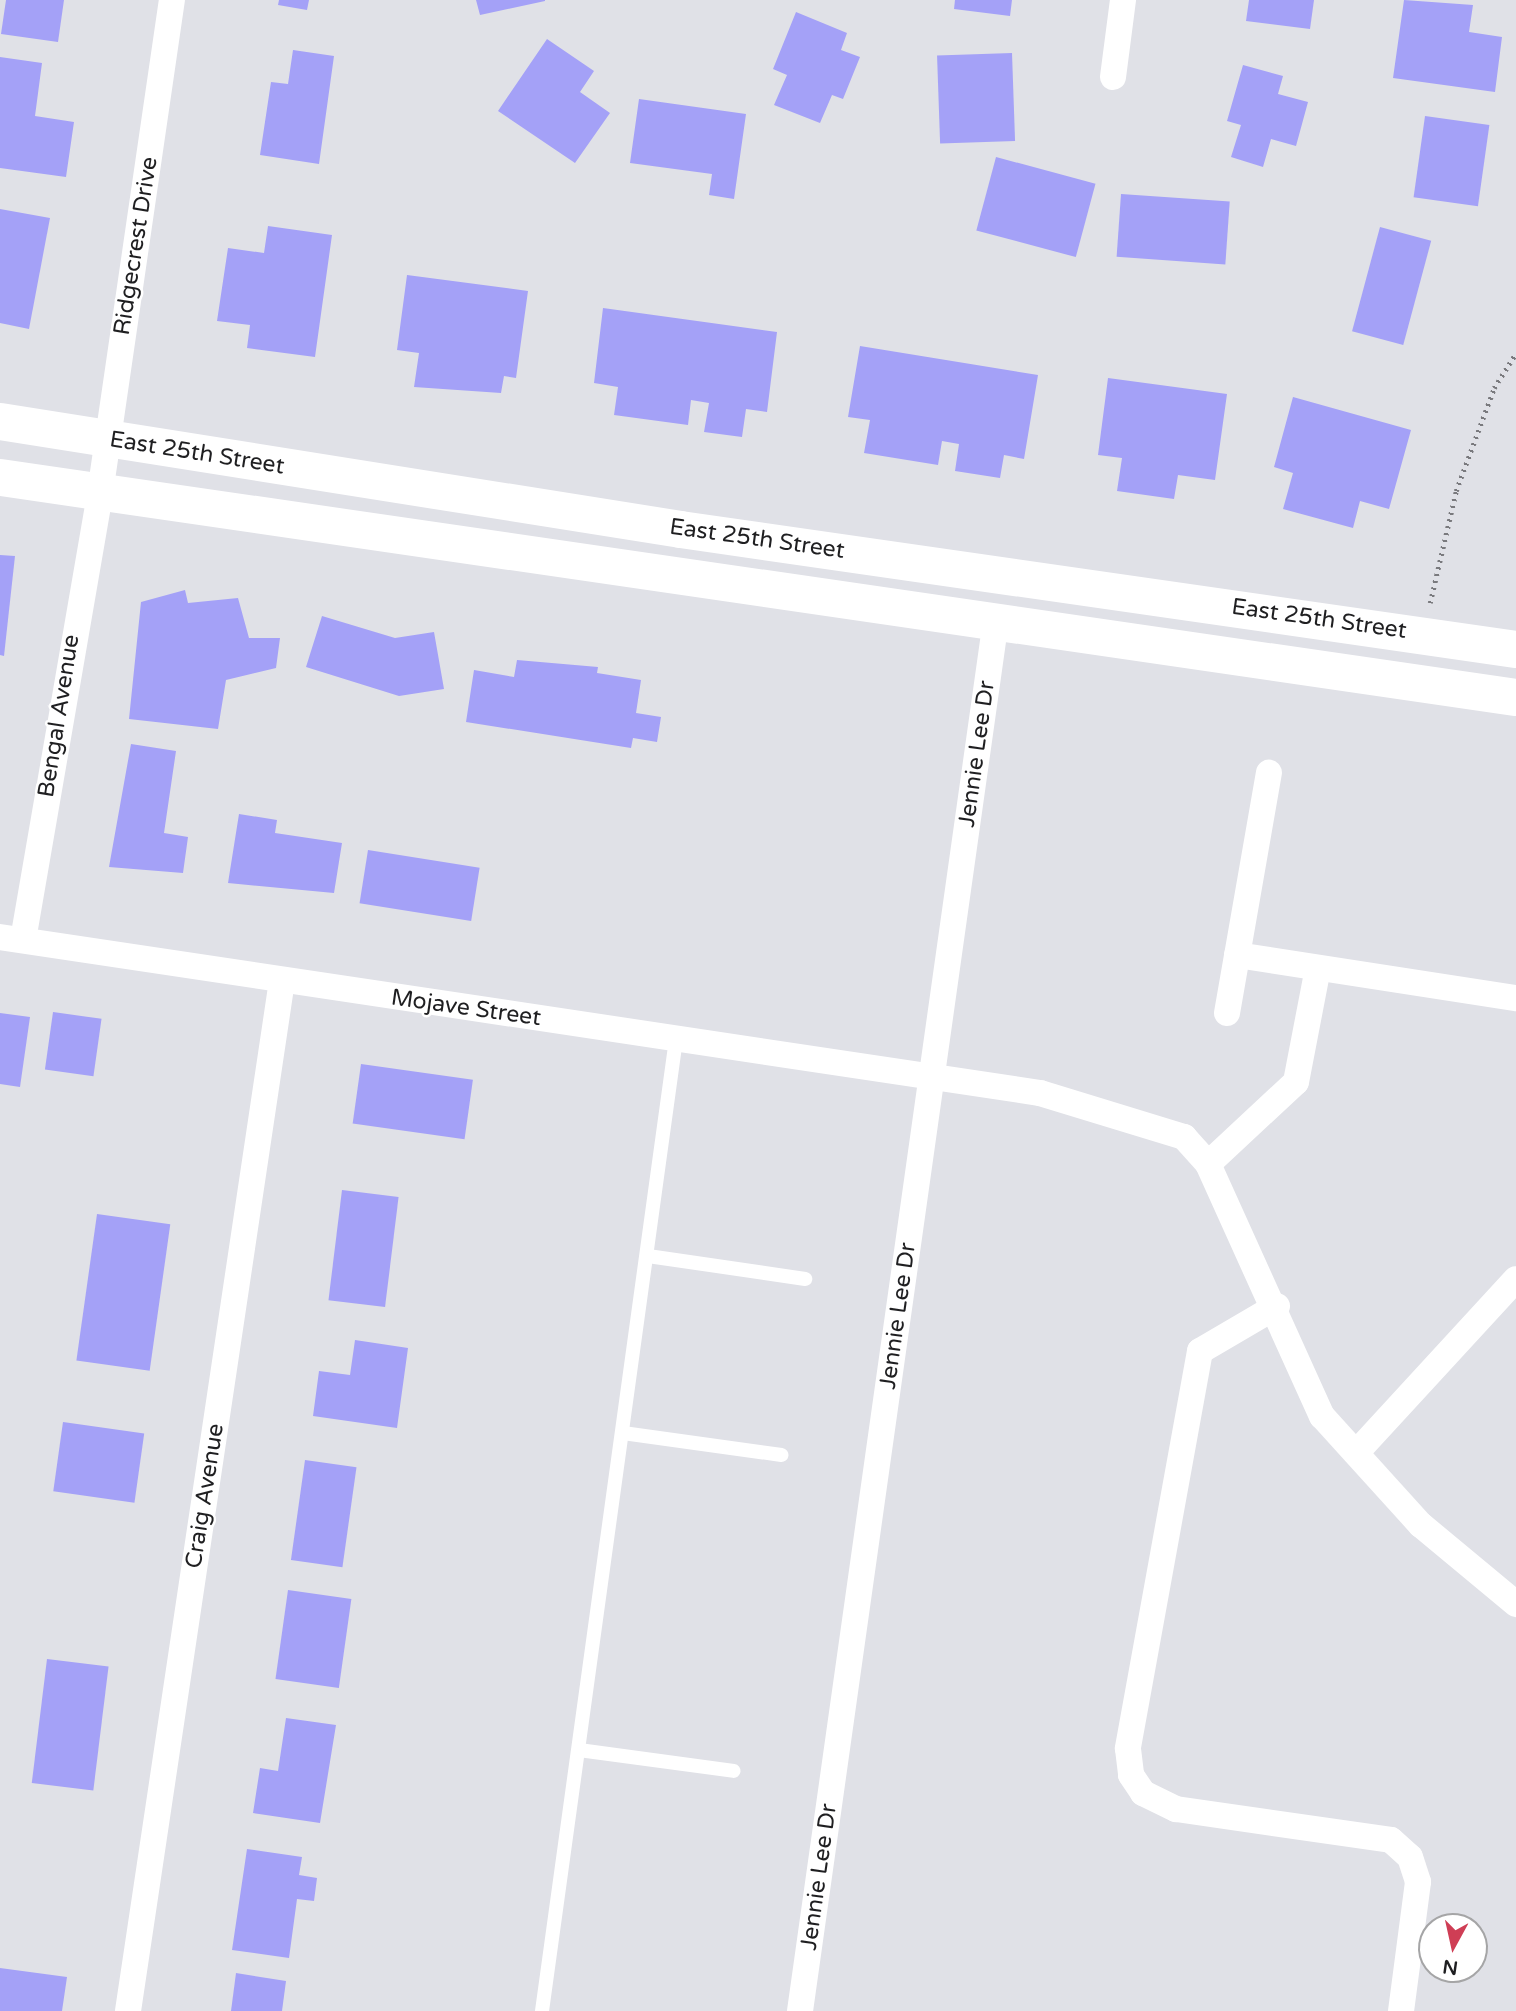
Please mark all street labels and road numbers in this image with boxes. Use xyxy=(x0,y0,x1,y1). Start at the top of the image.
street label: Ridgecrest Drive xyxy=(108,155,164,337)
street label: East 25th Street xyxy=(108,426,286,480)
street label: East 25th Street xyxy=(668,513,846,565)
street label: East 25th Street xyxy=(1230,593,1408,645)
street label: Bengal Avenue xyxy=(33,633,85,799)
street label: Jennie Lee Dr xyxy=(953,679,1001,829)
street label: Mojave Street xyxy=(389,984,543,1032)
street label: Jennie Lee Dr xyxy=(874,1241,922,1391)
street label: Craig Avenue xyxy=(180,1422,230,1570)
street label: Jennie Lee Dr xyxy=(795,1802,843,1952)

